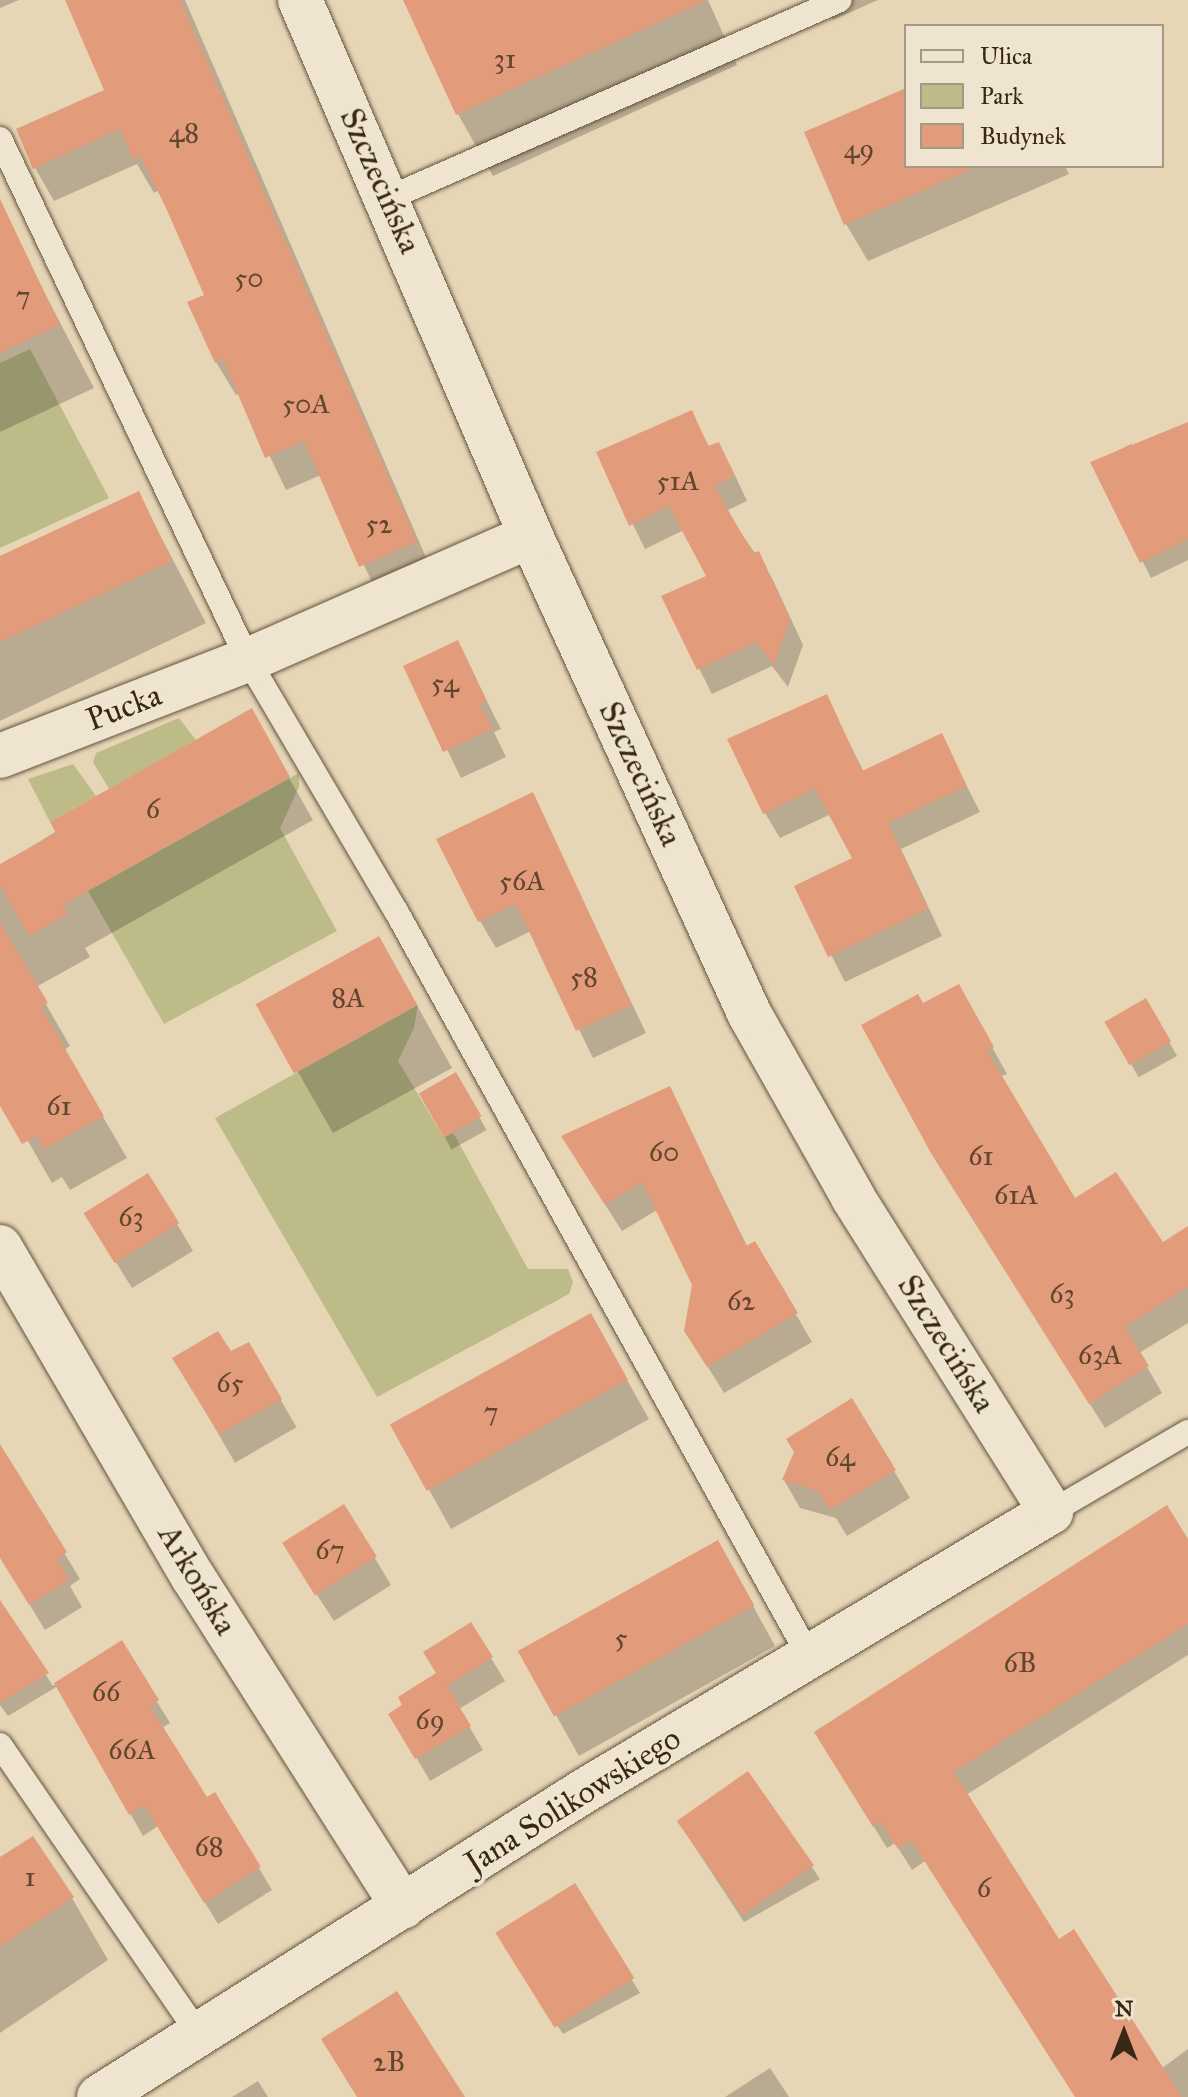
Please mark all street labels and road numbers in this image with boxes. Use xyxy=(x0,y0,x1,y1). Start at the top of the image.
street label: Szczecińska xyxy=(331,103,429,259)
street label: Pucka xyxy=(81,676,167,740)
street label: Szczecińska xyxy=(590,696,690,852)
street label: Szczecińska xyxy=(889,1268,1003,1420)
street label: Arkońska xyxy=(149,1518,245,1642)
street label: Jana Solikowskiego xyxy=(458,1719,688,1883)

